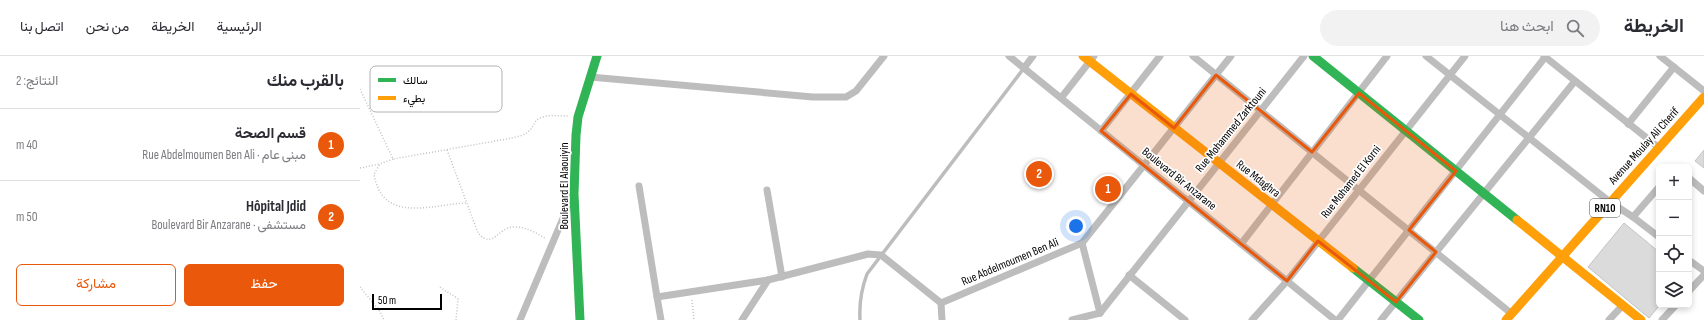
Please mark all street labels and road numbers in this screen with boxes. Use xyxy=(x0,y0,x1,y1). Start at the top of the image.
street label: Rue Mohammed Zarktouni xyxy=(1192,85,1270,175)
street label: Avenue Moulay Ali Cherif xyxy=(1605,104,1683,188)
street label: Boulevard El Alaouiyin xyxy=(557,142,572,230)
street label: Rue Mohamed El Korni xyxy=(1318,142,1384,222)
street label: Boulevard Bir Anzarane xyxy=(1139,144,1220,214)
street label: Rue Mdaghra xyxy=(1233,157,1283,201)
road number: RN10 xyxy=(1590,199,1620,217)
street label: Rue Abdelmoumen Ben Ali xyxy=(959,235,1061,289)

